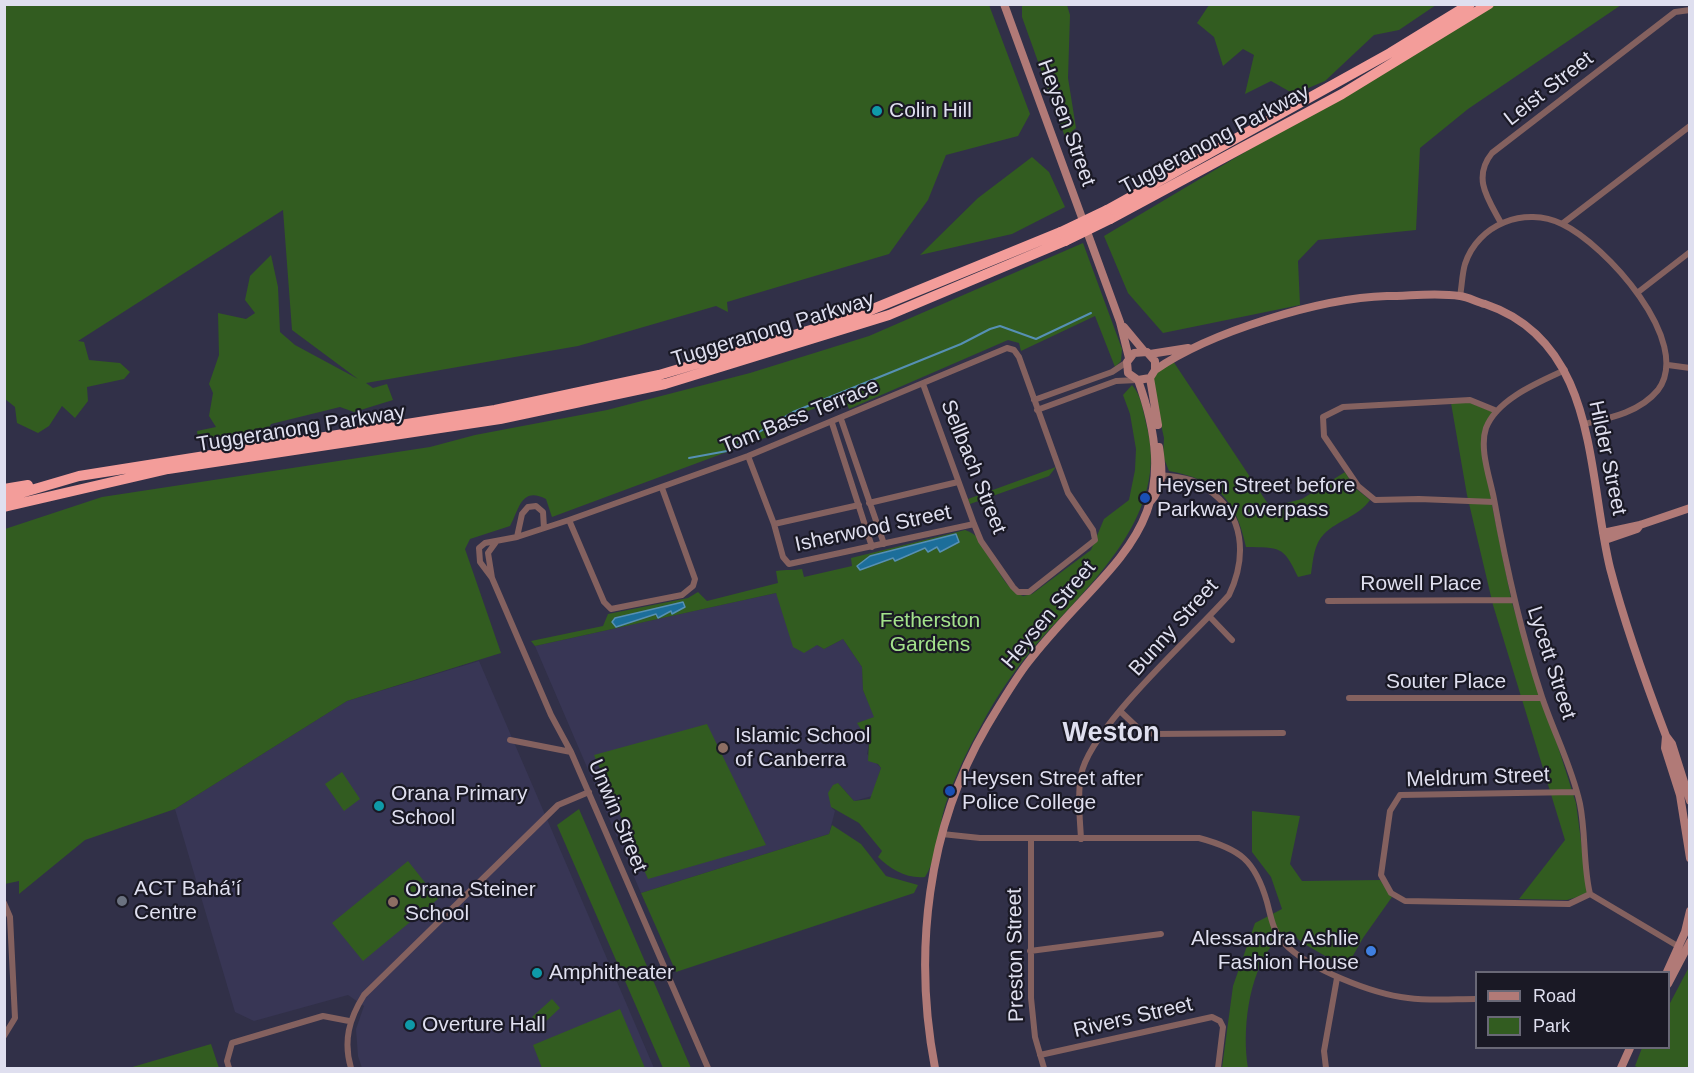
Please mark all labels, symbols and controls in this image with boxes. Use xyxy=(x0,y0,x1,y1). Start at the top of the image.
street label: Leist Street xyxy=(1499,46,1599,132)
street label: Heysen Street xyxy=(1031,56,1101,190)
street label: Tuggeranong Parkway xyxy=(1116,79,1314,201)
place label: Colin Hill xyxy=(889,98,972,124)
marker: Colin Hill xyxy=(870,104,884,118)
street label: Tuggeranong Parkway xyxy=(669,287,877,373)
street label: Tom Bass Terrace xyxy=(717,374,883,460)
street label: Sellbach Street xyxy=(935,396,1011,538)
street label: Hilder Street xyxy=(1583,398,1631,518)
street label: Tuggeranong Parkway xyxy=(195,400,407,458)
place label: Heysen Street before Parkway overpass xyxy=(1157,473,1355,523)
marker: Heysen Street before Parkway overpass xyxy=(1138,491,1152,505)
street label: Isherwood Street xyxy=(793,500,953,558)
street label: Heysen Street xyxy=(997,556,1101,674)
street label: Rowell Place xyxy=(1360,571,1482,597)
street label: Bunny Street xyxy=(1124,574,1224,682)
street label: Lycett Street xyxy=(1521,603,1581,723)
park label: Fetherston Gardens xyxy=(880,608,980,658)
street label: Souter Place xyxy=(1386,669,1506,695)
district label: Weston xyxy=(1062,718,1160,750)
place label: Islamic School of Canberra xyxy=(735,723,870,773)
marker: Islamic School of Canberra xyxy=(716,741,730,755)
street label: Unwin Street xyxy=(582,756,652,876)
street label: Meldrum Street xyxy=(1406,763,1550,793)
place label: Heysen Street after Police College xyxy=(962,766,1143,816)
place label: Orana Primary School xyxy=(391,781,528,831)
marker: Heysen Street after Police College xyxy=(943,784,957,798)
marker: Orana Primary School xyxy=(372,799,386,813)
place label: ACT Bahá’í Centre xyxy=(134,876,241,926)
place label: Orana Steiner School xyxy=(405,877,536,927)
street label: Preston Street xyxy=(1002,888,1030,1022)
marker: ACT Bahá’í Centre xyxy=(115,894,129,908)
marker: Orana Steiner School xyxy=(386,895,400,909)
place label: Alessandra Ashlie Fashion House xyxy=(1191,926,1359,976)
marker: Alessandra Ashlie Fashion House xyxy=(1364,944,1378,958)
place label: Amphitheater xyxy=(549,960,674,986)
marker: Amphitheater xyxy=(530,966,544,980)
legend xyxy=(1475,971,1670,1049)
text: Road xyxy=(1533,986,1576,1006)
street label: Rivers Street xyxy=(1071,992,1195,1044)
place label: Overture Hall xyxy=(422,1012,546,1038)
text: Park xyxy=(1533,1016,1570,1036)
marker: Overture Hall xyxy=(403,1018,417,1032)

